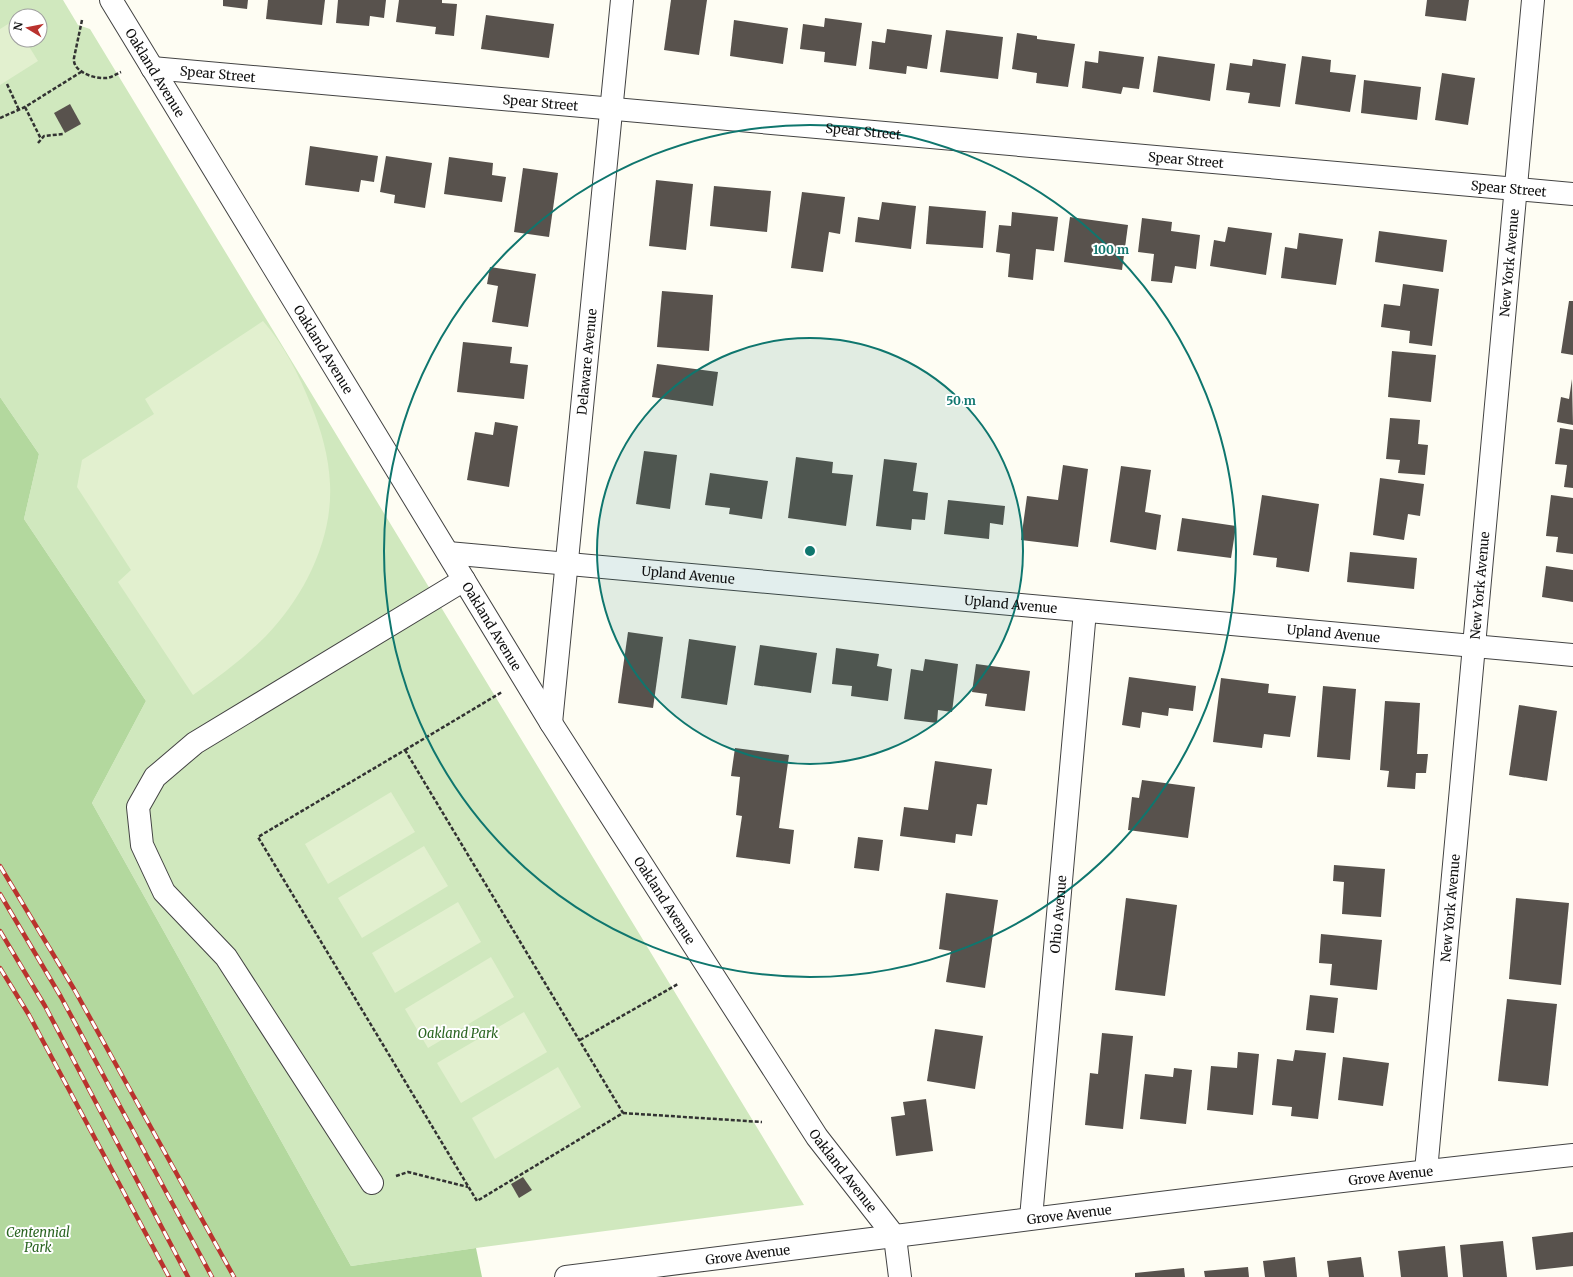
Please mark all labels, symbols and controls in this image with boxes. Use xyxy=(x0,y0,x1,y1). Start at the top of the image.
north arrow xyxy=(8,8,48,48)
text: N xyxy=(11,20,26,32)
street label: Oakland Avenue xyxy=(121,25,188,121)
street label: Spear Street xyxy=(179,63,256,86)
street label: Spear Street xyxy=(502,91,579,115)
street label: Spear Street xyxy=(825,120,902,143)
street label: Spear Street xyxy=(1147,148,1224,172)
street label: Spear Street xyxy=(1470,177,1547,201)
street label: New York Avenue xyxy=(1496,208,1523,318)
text: 100 m xyxy=(1093,242,1129,257)
street label: Oakland Avenue xyxy=(290,302,357,397)
street label: Delaware Avenue xyxy=(573,308,601,416)
text: 50 m xyxy=(946,393,976,408)
street label: New York Avenue xyxy=(1467,531,1493,640)
centre of rings xyxy=(803,544,817,558)
street label: Upland Avenue xyxy=(641,563,736,588)
street label: Oakland Avenue xyxy=(458,579,525,674)
street label: Upland Avenue xyxy=(963,592,1058,617)
street label: Upland Avenue xyxy=(1286,621,1381,646)
street label: Oakland Avenue xyxy=(630,853,699,948)
street label: New York Avenue xyxy=(1437,853,1464,963)
street label: Ohio Avenue xyxy=(1047,874,1070,954)
park label: Oakland Park xyxy=(418,1025,498,1042)
street label: Oakland Avenue xyxy=(805,1126,881,1216)
street label: Grove Avenue xyxy=(1348,1163,1434,1189)
street label: Grove Avenue xyxy=(1026,1201,1113,1228)
park label: Centennial Park xyxy=(6,1224,70,1256)
street label: Grove Avenue xyxy=(704,1241,791,1269)

